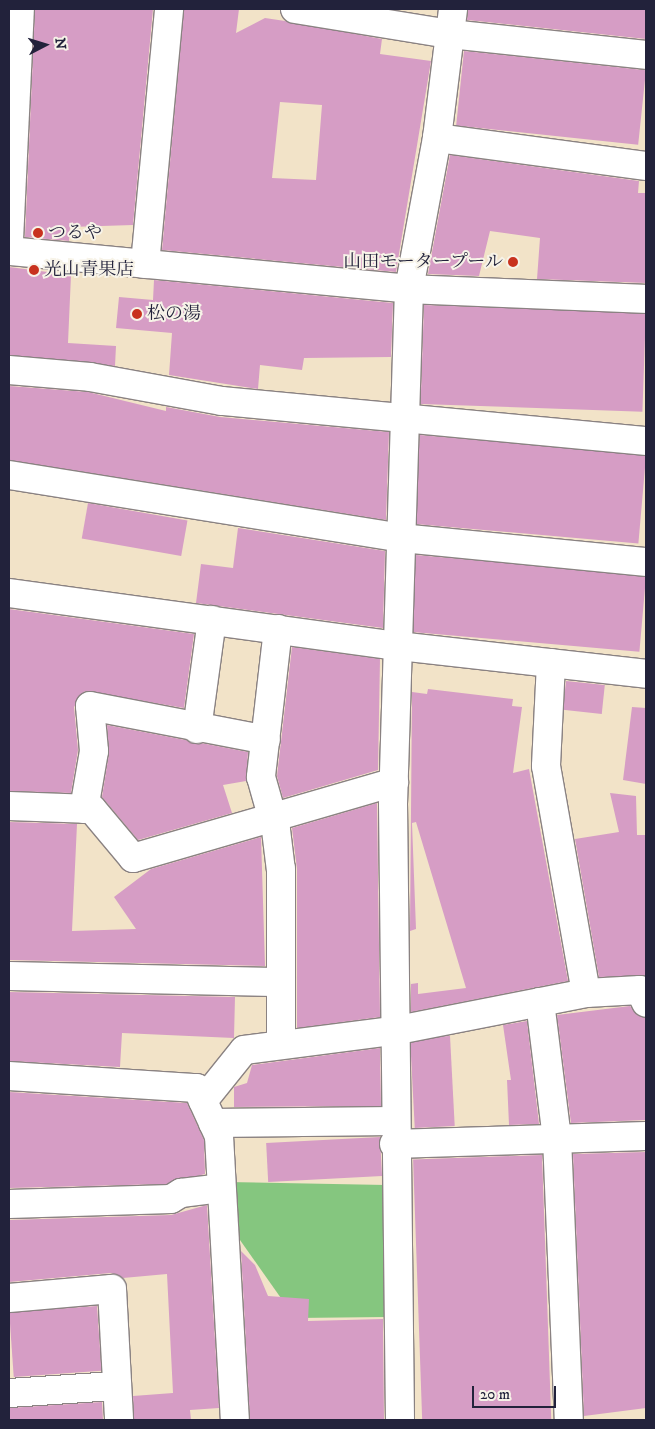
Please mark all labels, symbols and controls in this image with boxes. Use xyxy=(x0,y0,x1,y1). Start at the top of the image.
north arrow xyxy=(20,20,70,70)
text: N xyxy=(50,37,69,50)
place label: つるや xyxy=(48,222,102,244)
marker: つるや xyxy=(32,227,44,239)
place label: 山田モータープール xyxy=(342,251,503,273)
marker: 山田モータープール xyxy=(507,256,519,268)
place label: 光山青果店 xyxy=(44,259,134,281)
marker: 光山青果店 xyxy=(28,264,40,276)
place label: 松の湯 xyxy=(147,303,201,325)
marker: 松の湯 xyxy=(131,308,143,320)
scale bar xyxy=(475,1376,559,1408)
text: 20 m xyxy=(480,1385,510,1404)

